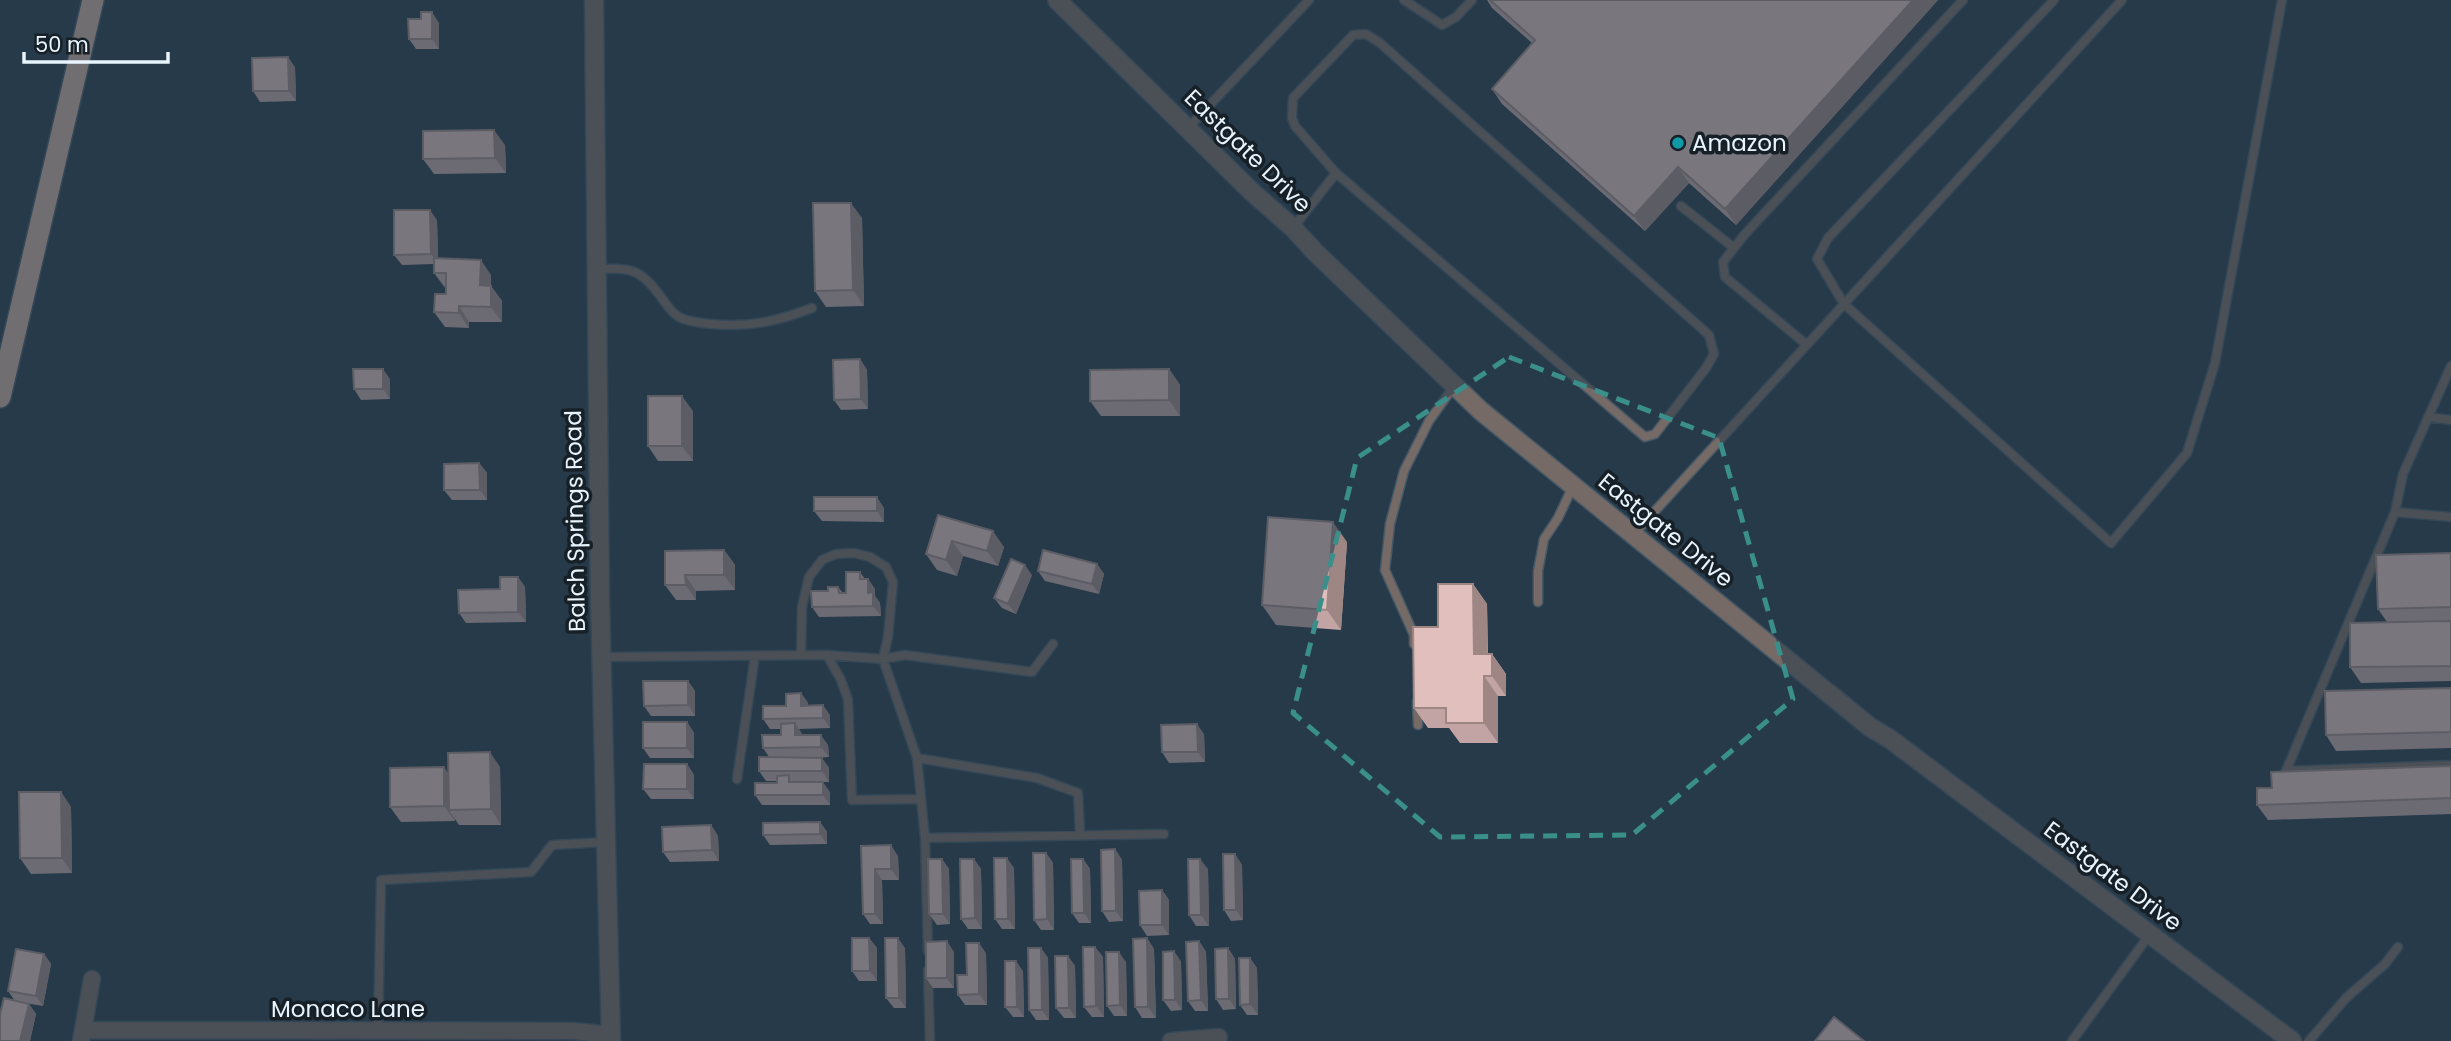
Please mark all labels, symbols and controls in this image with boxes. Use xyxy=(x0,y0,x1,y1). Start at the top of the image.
scale bar xyxy=(24,21,168,65)
text: 50 m xyxy=(35,30,89,59)
street label: Eastgate Drive xyxy=(1177,82,1319,220)
place label: Amazon xyxy=(1692,127,1787,159)
marker: Amazon xyxy=(1670,135,1686,151)
street label: Balch Springs Road xyxy=(557,410,593,632)
street label: Eastgate Drive xyxy=(1592,466,1740,594)
street label: Eastgate Drive xyxy=(2037,813,2189,939)
street label: Monaco Lane xyxy=(271,993,425,1025)

